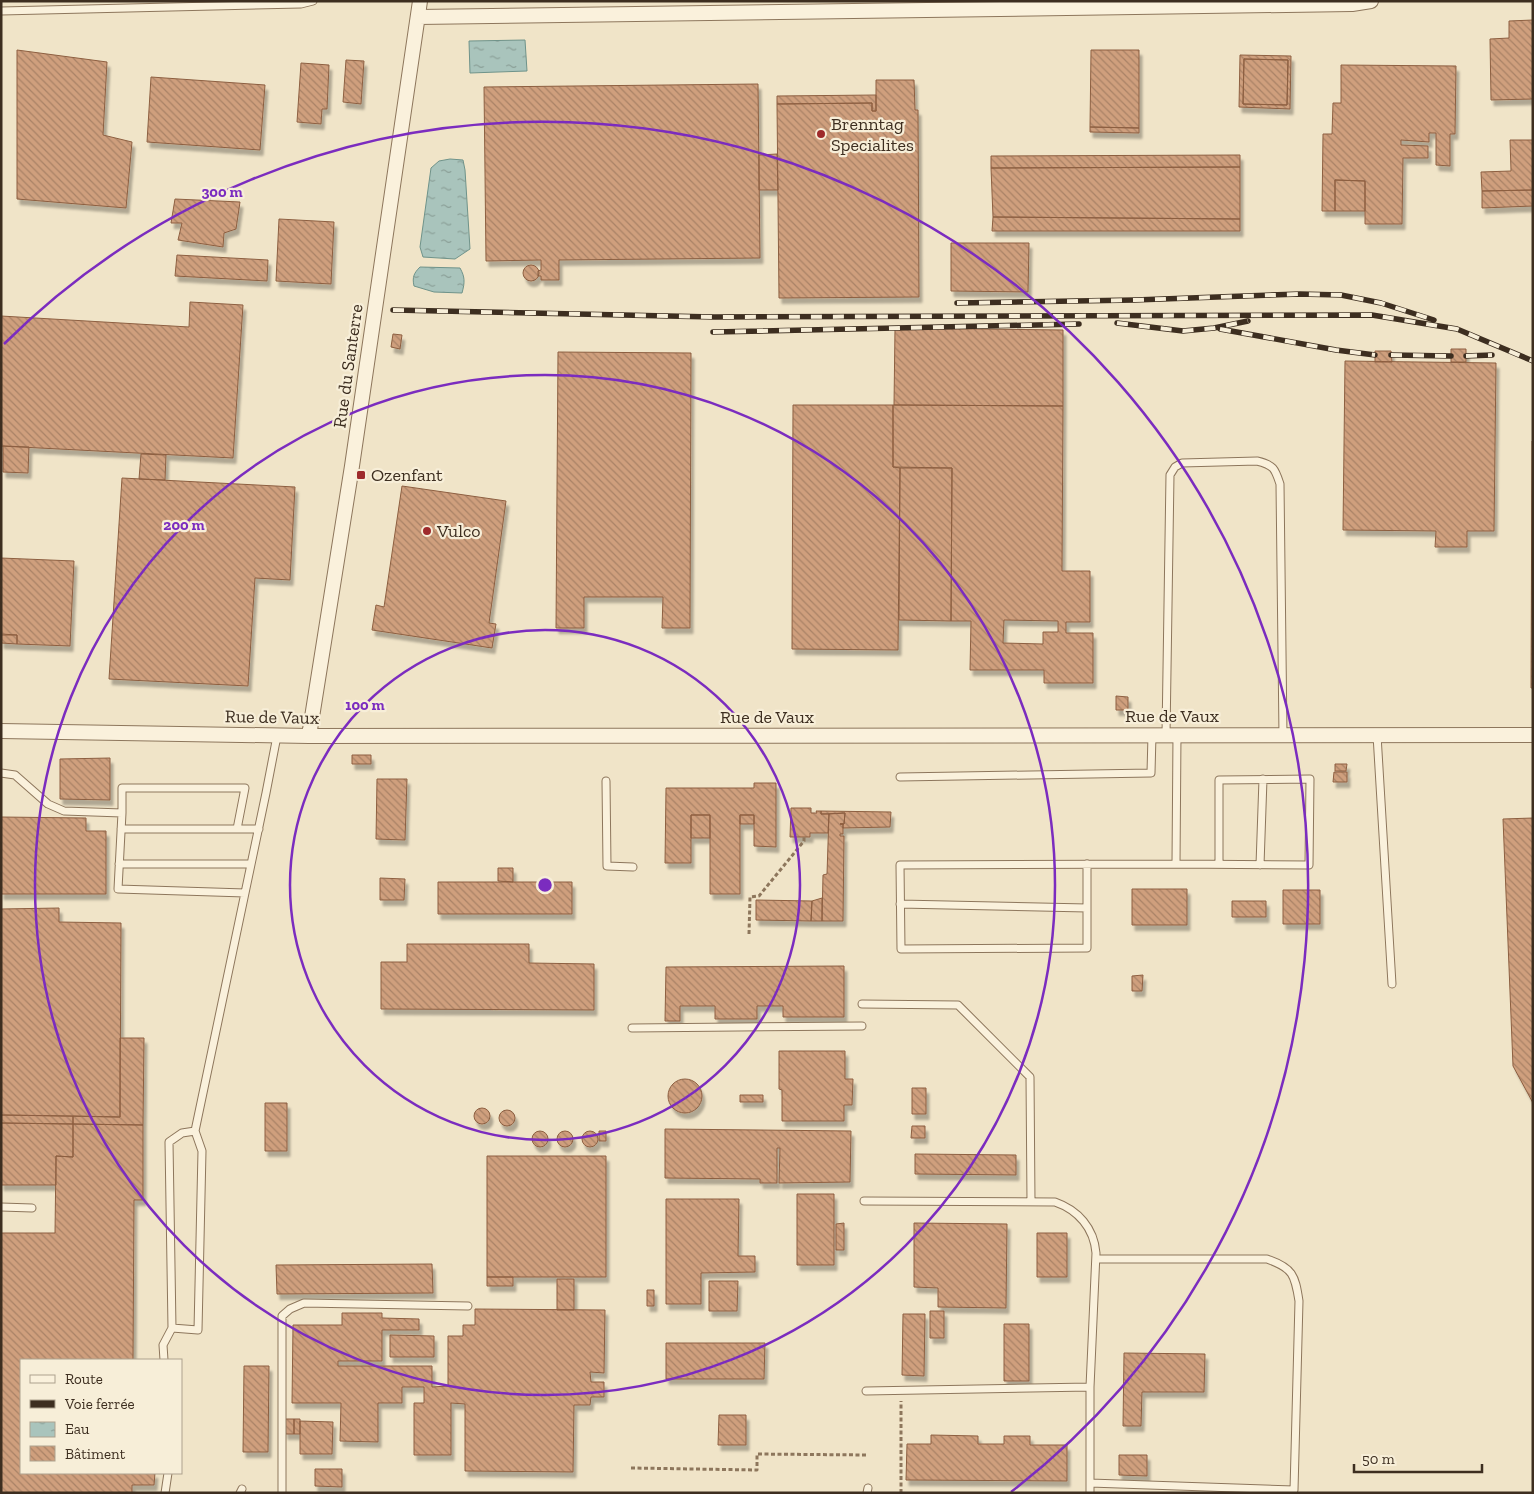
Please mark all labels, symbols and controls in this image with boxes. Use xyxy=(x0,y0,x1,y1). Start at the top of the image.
place label: Brenntag Specialites xyxy=(831,113,914,156)
marker: Brenntag Specialites xyxy=(815,128,827,140)
text: 300 m xyxy=(201,183,243,201)
street label: Rue du Santerre xyxy=(328,303,368,429)
place label: Ozenfant xyxy=(371,464,443,486)
marker: Ozenfant xyxy=(355,469,367,481)
text: 200 m xyxy=(163,516,205,534)
place label: Vulco xyxy=(436,520,480,542)
marker: Vulco xyxy=(421,525,433,537)
text: 100 m xyxy=(345,696,385,714)
street label: Rue de Vaux xyxy=(225,705,319,729)
street label: Rue de Vaux xyxy=(1125,705,1219,727)
street label: Rue de Vaux xyxy=(720,706,814,728)
centre of rings xyxy=(536,876,554,894)
legend xyxy=(20,1359,182,1474)
text: Route xyxy=(65,1370,103,1388)
text: Voie ferrée xyxy=(64,1395,135,1413)
text: Eau xyxy=(65,1420,90,1438)
scale bar xyxy=(1354,1442,1482,1474)
text: Bâtiment xyxy=(65,1445,126,1463)
text: 50 m xyxy=(1362,1450,1395,1468)

